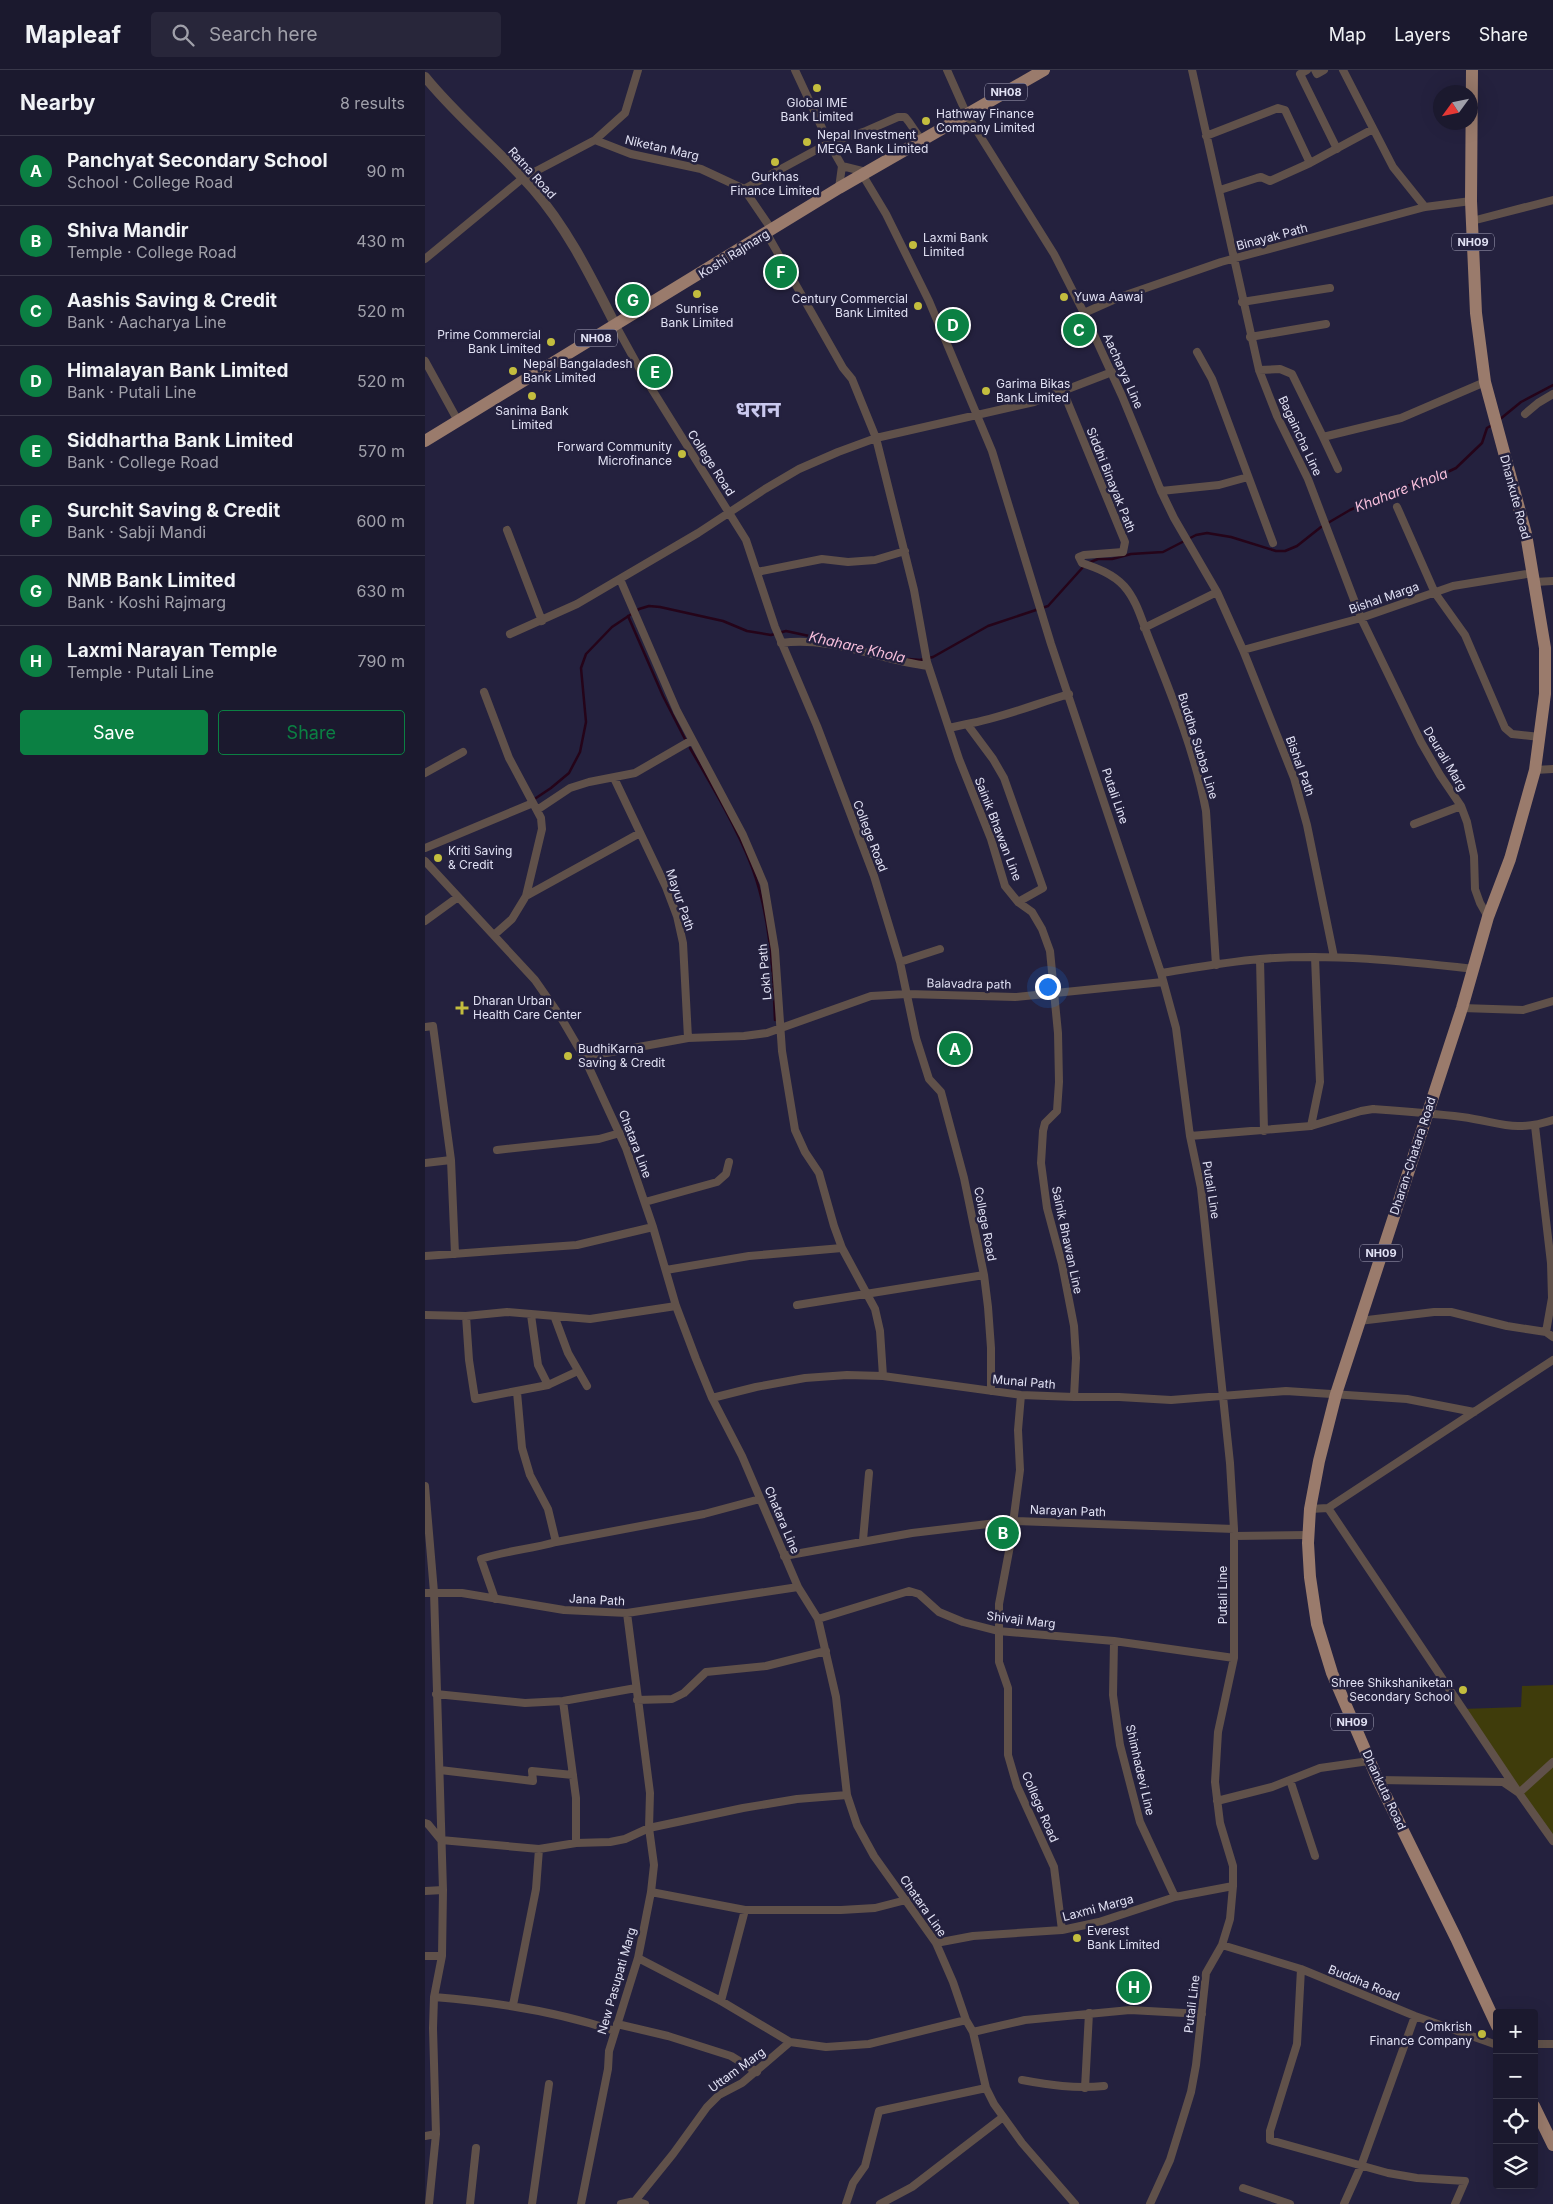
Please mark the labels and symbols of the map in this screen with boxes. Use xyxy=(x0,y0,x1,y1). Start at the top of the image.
marker: Global IME Bank Limited xyxy=(811,82,823,94)
road number: NH08 xyxy=(985,84,1027,101)
north arrow xyxy=(1433,85,1478,130)
place label: Global IME Bank Limited xyxy=(781,95,853,124)
place label: Hathway Finance Company Limited xyxy=(936,106,1035,135)
marker: Hathway Finance Company Limited xyxy=(920,115,932,127)
place label: Nepal Investment MEGA Bank Limited xyxy=(817,127,928,156)
street label: Niketan Marg xyxy=(624,132,701,163)
marker: Nepal Investment MEGA Bank Limited xyxy=(801,136,813,148)
street label: Ratna Road xyxy=(505,144,560,202)
marker: Gurkhas Finance Limited xyxy=(769,156,781,168)
place label: Gurkhas Finance Limited xyxy=(730,169,820,198)
street label: Binayak Path xyxy=(1235,220,1309,253)
street label: Koshi Rajmarg xyxy=(696,226,772,281)
place label: Laxmi Bank Limited xyxy=(923,230,989,259)
road number: NH09 xyxy=(1452,233,1494,250)
marker: Laxmi Bank Limited xyxy=(907,239,919,251)
pin: F xyxy=(765,253,797,291)
pin: G xyxy=(617,281,649,319)
marker: Sunrise Bank Limited xyxy=(691,288,703,300)
place label: Yuwa Aawaj xyxy=(1074,289,1143,304)
place label: Century Commercial Bank Limited xyxy=(792,291,908,320)
marker: Yuwa Aawaj xyxy=(1058,291,1070,303)
marker: Century Commercial Bank Limited xyxy=(912,300,924,312)
place label: Sunrise Bank Limited xyxy=(661,301,733,330)
pin: D xyxy=(937,306,969,344)
pin: C xyxy=(1063,311,1095,349)
place label: Prime Commercial Bank Limited xyxy=(437,327,541,356)
road number: NH08 xyxy=(575,330,617,346)
street label: Aacharya Line xyxy=(1100,331,1147,411)
marker: Prime Commercial Bank Limited xyxy=(545,336,557,348)
pin: E xyxy=(639,353,671,391)
place label: Nepal Bangaladesh Bank Limited xyxy=(523,356,633,385)
marker: Nepal Bangaladesh Bank Limited xyxy=(507,365,519,377)
place label: Garima Bikas Bank Limited xyxy=(996,376,1070,405)
marker: Garima Bikas Bank Limited xyxy=(980,385,992,397)
marker: Sanima Bank Limited xyxy=(526,390,538,402)
street label: Bagaincha Line xyxy=(1275,393,1326,478)
district label: धरान xyxy=(736,396,781,422)
place label: Sanima Bank Limited xyxy=(495,403,569,432)
street label: Siddhi Binayak Path xyxy=(1084,425,1139,535)
street label: College Road xyxy=(685,427,738,498)
place label: Forward Community Microfinance xyxy=(557,439,672,468)
marker: Forward Community Microfinance xyxy=(676,448,688,460)
street label: Dhankute Road xyxy=(1497,453,1534,541)
water label: Khahare Khola xyxy=(1352,464,1450,515)
street label: Bishal Marga xyxy=(1347,579,1421,617)
water label: Khahare Khola xyxy=(807,627,907,666)
street label: Buddha Subba Line xyxy=(1175,691,1222,801)
street label: Deurali Marg xyxy=(1420,724,1471,794)
street label: Bishal Path xyxy=(1283,734,1318,798)
street label: Putali Line xyxy=(1099,766,1132,826)
street label: Sainik Bhawan Line xyxy=(972,775,1025,883)
street label: College Road xyxy=(850,798,891,874)
place label: Kriti Saving & Credit xyxy=(448,843,512,872)
marker: Kriti Saving & Credit xyxy=(432,852,444,864)
street label: Mayur Path xyxy=(663,867,698,933)
street label: Lokh Path xyxy=(755,943,774,1001)
your location xyxy=(1035,974,1061,1000)
street label: Balavadra path xyxy=(927,975,1011,992)
place label: Dharan Urban Health Care Center xyxy=(473,993,582,1022)
marker: Dharan Urban Health Care Center xyxy=(455,1001,469,1015)
pin: A xyxy=(939,1030,971,1068)
place label: BudhiKarna Saving & Credit xyxy=(578,1041,665,1070)
marker: BudhiKarna Saving & Credit xyxy=(562,1050,574,1062)
street label: Dharan-Chatara Road xyxy=(1386,1095,1439,1217)
street label: Chatara Line xyxy=(616,1108,655,1180)
street label: Putali Line xyxy=(1200,1160,1223,1220)
street label: College Road xyxy=(971,1185,1000,1262)
street label: Sainik Bhawan Line xyxy=(1049,1185,1086,1295)
road number: NH09 xyxy=(1360,1244,1402,1262)
street label: Munal Path xyxy=(992,1371,1056,1392)
street label: Chatara Line xyxy=(762,1484,803,1556)
street label: Narayan Path xyxy=(1030,1502,1106,1519)
pin: B xyxy=(987,1514,1019,1552)
street label: Putali Line xyxy=(1215,1566,1230,1624)
street label: Jana Path xyxy=(569,1591,625,1608)
street label: Shivaji Marg xyxy=(986,1608,1057,1631)
place label: Shree Shikshaniketan Secondary School xyxy=(1331,1675,1453,1704)
marker: Shree Shikshaniketan Secondary School xyxy=(1457,1684,1469,1696)
road number: NH09 xyxy=(1331,1714,1373,1730)
street label: Shimhadevi Line xyxy=(1123,1723,1158,1817)
street label: Dhankuta Road xyxy=(1359,1748,1409,1832)
street label: College Road xyxy=(1019,1769,1062,1844)
street label: Chatara Line xyxy=(897,1872,950,1939)
street label: Laxmi Marga xyxy=(1061,1891,1135,1924)
place label: Everest Bank Limited xyxy=(1087,1923,1160,1952)
street label: New Pasupati Marg xyxy=(594,1926,639,2036)
marker: Everest Bank Limited xyxy=(1071,1932,1083,1944)
street label: Buddha Road xyxy=(1326,1961,1402,2004)
pin: H xyxy=(1118,1968,1150,2006)
street label: Putali Line xyxy=(1180,1974,1203,2034)
place label: Omkrish Finance Company xyxy=(1370,2019,1472,2048)
marker: Omkrish Finance Company xyxy=(1476,2028,1488,2040)
street label: Uttam Marg xyxy=(705,2044,768,2095)

